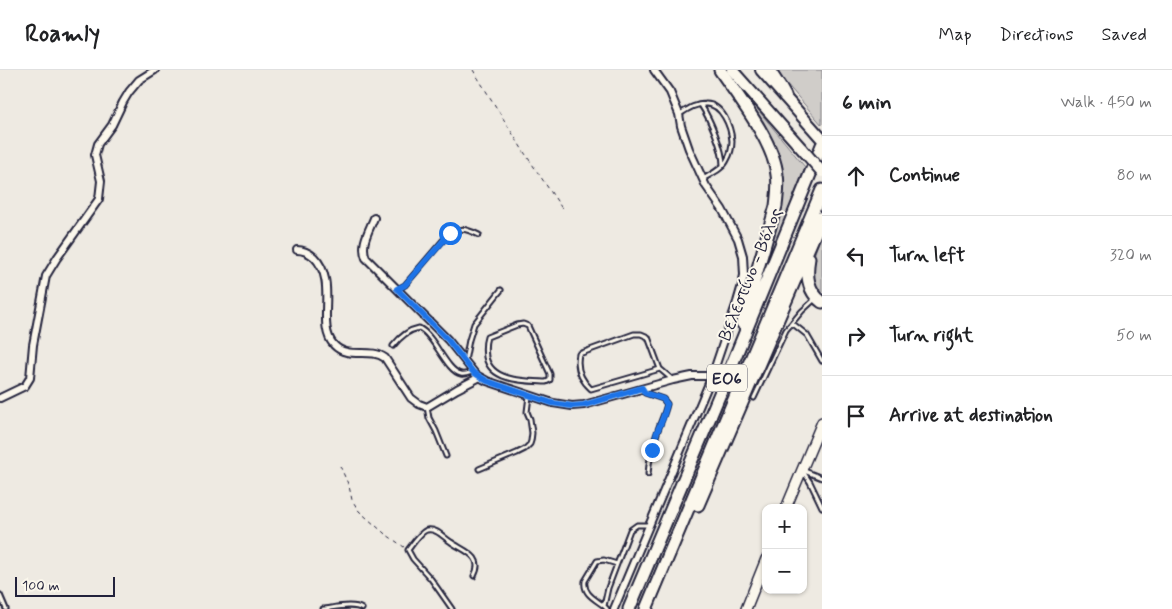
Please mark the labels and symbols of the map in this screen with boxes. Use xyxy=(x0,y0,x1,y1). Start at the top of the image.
street label: Βελεστίνο - Βόλος xyxy=(713,204,789,344)
route start xyxy=(439,222,462,245)
road number: ΕΟ6 xyxy=(707,364,747,392)
route end xyxy=(641,439,664,462)
scale bar xyxy=(15,574,115,597)

